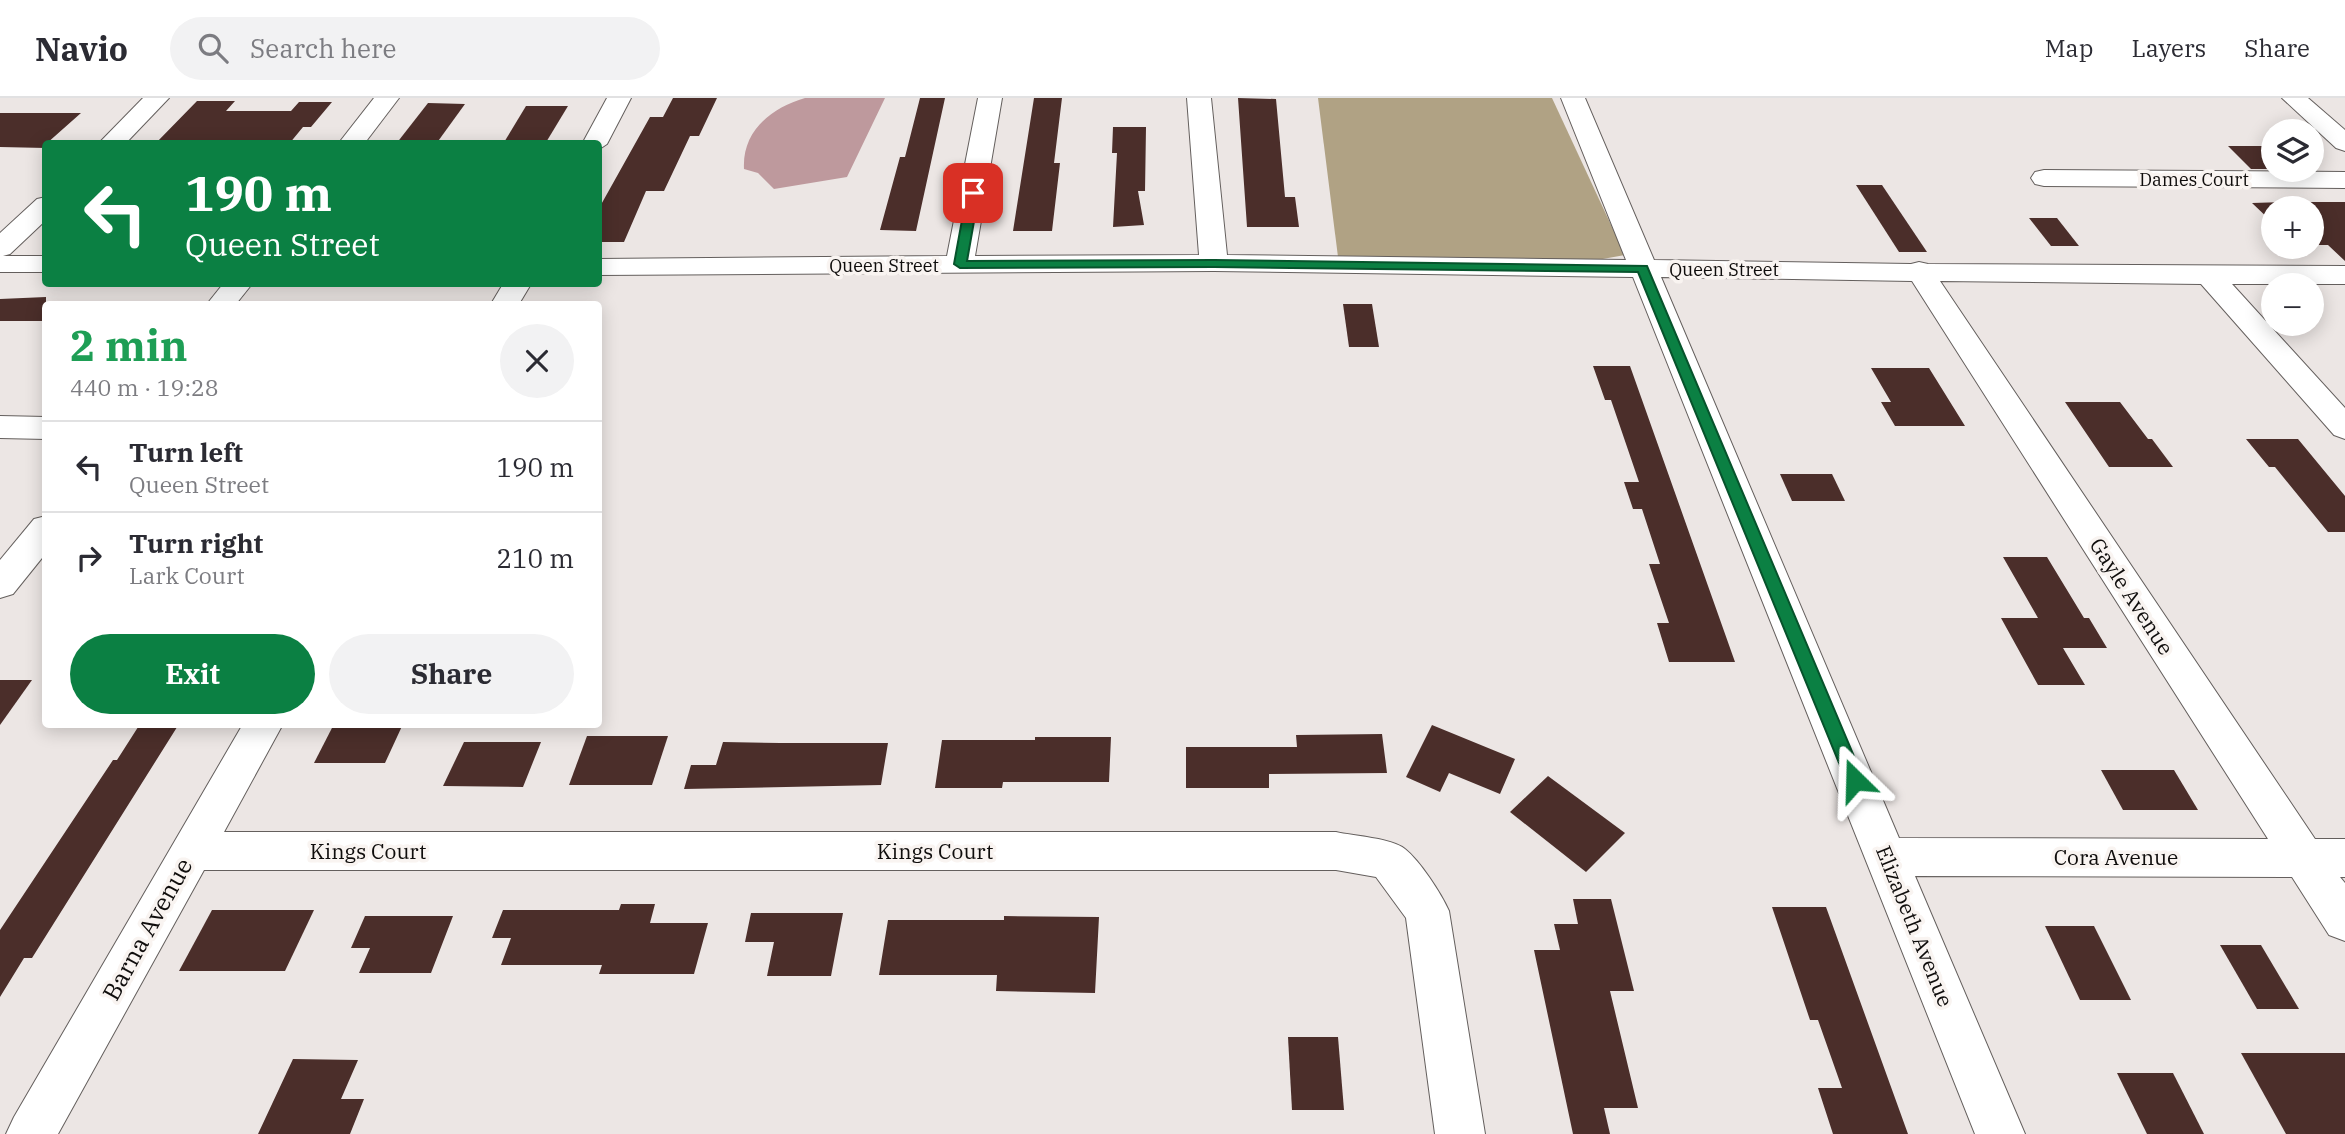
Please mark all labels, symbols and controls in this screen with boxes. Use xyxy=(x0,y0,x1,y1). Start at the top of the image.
search box xyxy=(170,17,660,80)
text: Navio xyxy=(35,27,128,70)
icon: search xyxy=(194,29,232,67)
text: Search here xyxy=(250,31,396,65)
text: Map xyxy=(2045,32,2093,64)
text: Layers xyxy=(2131,32,2206,64)
text: Share xyxy=(2244,32,2310,64)
map controls xyxy=(2261,119,2324,336)
button: layers xyxy=(2261,119,2324,182)
text: 190 m xyxy=(185,161,332,224)
pin xyxy=(943,163,1003,223)
icon: left xyxy=(70,168,161,259)
street label: Dames Court xyxy=(2139,168,2249,191)
icon: arrive xyxy=(954,174,992,212)
button: + xyxy=(2261,196,2324,259)
text: Queen Street xyxy=(185,223,380,265)
street label: Queen Street xyxy=(829,254,939,277)
street label: Queen Street xyxy=(1669,258,1779,281)
button: − xyxy=(2261,273,2324,336)
text: 2 min xyxy=(70,318,188,373)
button: close xyxy=(500,324,574,398)
text: 440 m · 19:28 xyxy=(70,372,219,402)
text: Turn left xyxy=(129,435,243,469)
icon: left xyxy=(70,448,108,486)
text: 190 m xyxy=(496,450,574,484)
text: Queen Street xyxy=(129,469,269,499)
text: Turn right xyxy=(129,526,263,560)
street label: Gayle Avenue xyxy=(2084,532,2180,660)
icon: right xyxy=(70,539,108,577)
text: 210 m xyxy=(496,541,574,575)
text: Lark Court xyxy=(129,560,245,590)
button: Exit xyxy=(70,634,315,714)
button: Share xyxy=(329,634,574,714)
position arrow xyxy=(1818,743,1892,817)
street label: Kings Court xyxy=(310,837,426,865)
street label: Kings Court xyxy=(877,837,993,865)
street label: Elizabeth Avenue xyxy=(1870,841,1960,1011)
street label: Cora Avenue xyxy=(2054,843,2178,871)
street label: Barna Avenue xyxy=(95,852,199,1006)

